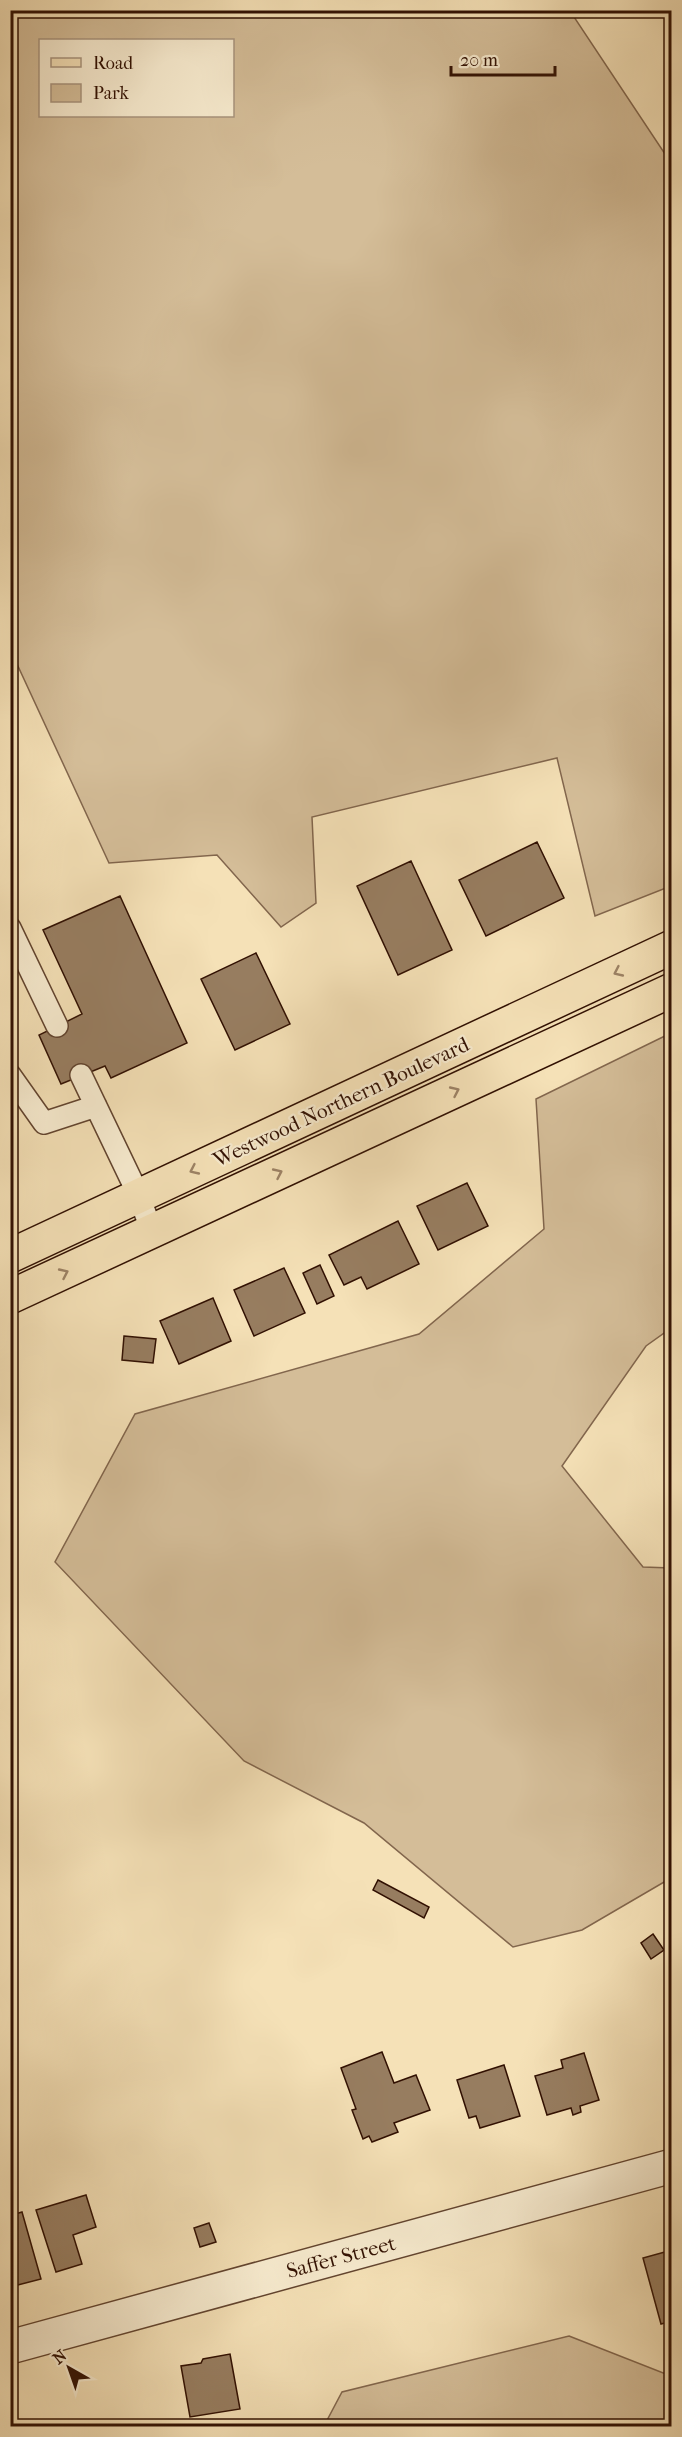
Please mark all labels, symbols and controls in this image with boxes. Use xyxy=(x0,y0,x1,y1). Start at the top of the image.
legend xyxy=(39,39,234,117)
scale bar xyxy=(451,39,554,77)
text: 20 m xyxy=(460,50,498,71)
text: Road xyxy=(93,53,133,74)
text: Park xyxy=(93,83,130,104)
one-way arrow xyxy=(614,964,625,976)
street label: Westwood Northern Boulevard xyxy=(208,1032,473,1172)
one-way arrow xyxy=(449,1086,460,1098)
one-way arrow xyxy=(190,1163,201,1175)
one-way arrow xyxy=(272,1168,283,1180)
one-way arrow xyxy=(57,1268,68,1280)
street label: Saffer Street xyxy=(284,2231,399,2283)
north arrow xyxy=(39,2338,99,2398)
text: N xyxy=(49,2345,71,2368)

